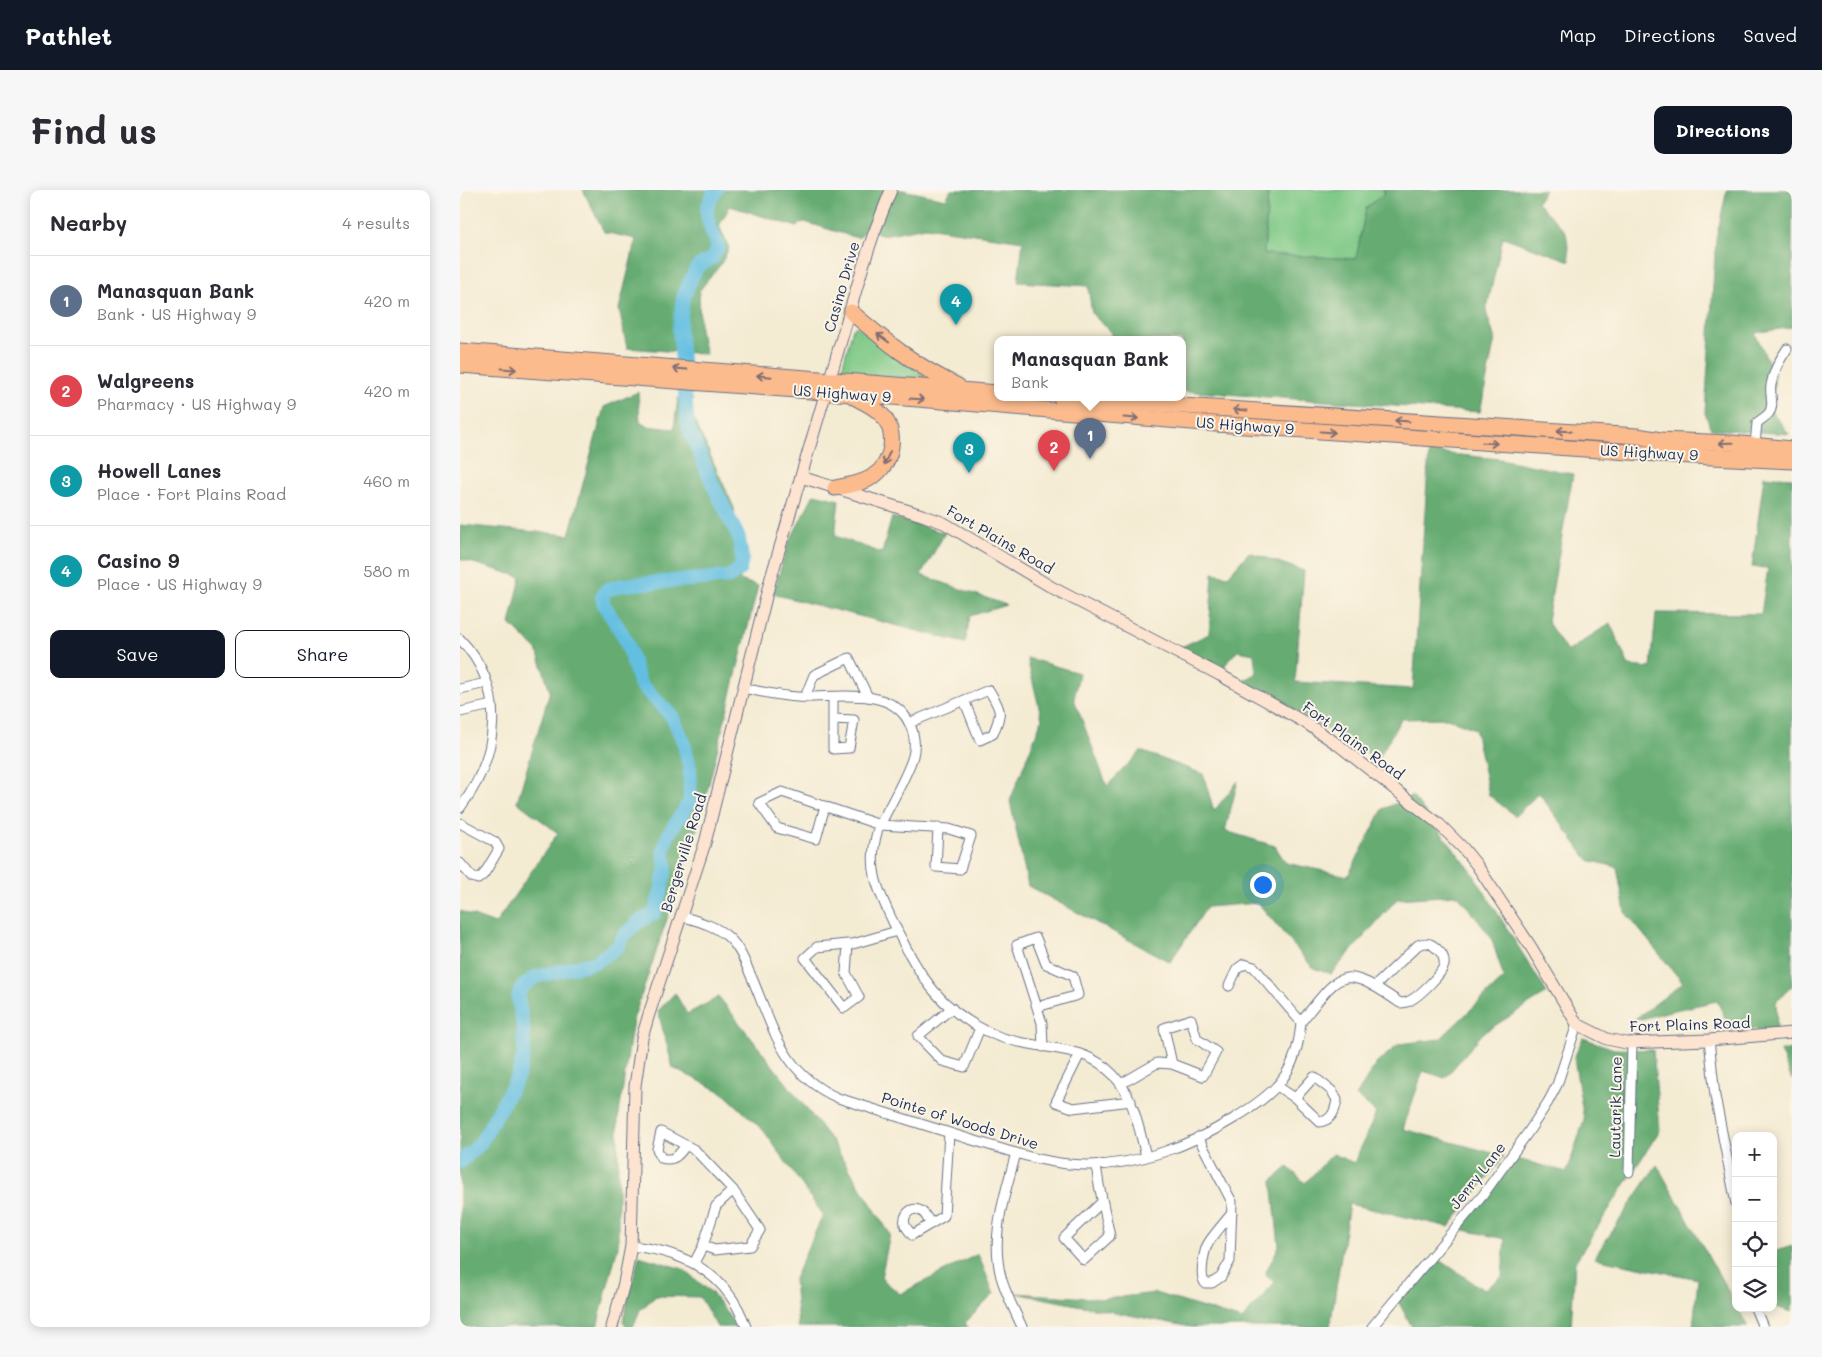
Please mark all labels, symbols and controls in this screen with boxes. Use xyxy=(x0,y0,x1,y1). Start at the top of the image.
text: Pathlet xyxy=(25,20,112,51)
text: Map xyxy=(1559,23,1596,47)
text: Directions xyxy=(1624,23,1716,47)
text: Saved xyxy=(1744,23,1797,47)
button: Directions xyxy=(1654,106,1792,154)
text: Find us xyxy=(30,107,157,153)
text: Nearby xyxy=(50,209,127,236)
text: 4 results xyxy=(342,212,410,233)
street label: Casino Drive xyxy=(819,239,864,334)
text: Manasquan Bank xyxy=(97,278,254,303)
pin: 4 xyxy=(940,284,972,325)
text: 1 xyxy=(62,290,70,311)
text: 420 m xyxy=(364,290,410,311)
text: Bank · US Highway 9 xyxy=(97,303,256,324)
one-way arrow xyxy=(876,333,890,343)
popup xyxy=(994,336,1186,401)
text: Manasquan Bank xyxy=(1011,346,1169,371)
one-way arrow xyxy=(500,364,516,373)
one-way arrow xyxy=(672,364,688,374)
text: Walgreens xyxy=(97,368,194,393)
one-way arrow xyxy=(756,371,772,380)
text: Bank xyxy=(1011,371,1049,392)
text: 2 xyxy=(62,380,70,401)
text: 420 m xyxy=(364,380,410,401)
street label: US Highway 9 xyxy=(792,380,892,406)
text: Pharmacy · US Highway 9 xyxy=(97,393,296,414)
one-way arrow xyxy=(908,394,924,404)
one-way arrow xyxy=(1232,405,1248,414)
street label: US Highway 9 xyxy=(1195,412,1295,438)
one-way arrow xyxy=(1123,413,1139,422)
one-way arrow xyxy=(1394,416,1410,425)
pin: 1 xyxy=(1074,418,1106,459)
one-way arrow xyxy=(1320,427,1336,437)
one-way arrow xyxy=(1556,427,1572,436)
pin: 2 xyxy=(1038,430,1070,471)
pin: 3 xyxy=(953,432,985,473)
one-way arrow xyxy=(1482,438,1498,448)
one-way arrow xyxy=(1718,438,1734,448)
street label: US Highway 9 xyxy=(1600,439,1699,465)
one-way arrow xyxy=(882,450,892,465)
text: Howell Lanes xyxy=(97,458,221,483)
text: 3 xyxy=(61,470,71,491)
text: 460 m xyxy=(363,470,410,491)
text: Place · Fort Plains Road xyxy=(97,483,286,504)
street label: Fort Plains Road xyxy=(943,500,1058,578)
text: Casino 9 xyxy=(97,548,179,573)
text: 4 xyxy=(61,560,71,581)
text: 580 m xyxy=(363,560,410,581)
text: Place · US Highway 9 xyxy=(97,573,262,594)
button: Save xyxy=(50,630,225,678)
button: Share xyxy=(235,630,410,678)
street label: Fort Plains Road xyxy=(1299,697,1408,784)
street label: Bergerville Road xyxy=(655,791,711,915)
your location xyxy=(1250,872,1276,898)
street label: Fort Plains Road xyxy=(1629,1012,1751,1036)
street label: Lautarik Lane xyxy=(1604,1056,1626,1158)
street label: Pointe of Woods Drive xyxy=(879,1087,1041,1153)
map controls xyxy=(1732,1132,1777,1312)
button: + xyxy=(1732,1132,1777,1177)
street label: Jerry Lane xyxy=(1445,1138,1510,1213)
button: − xyxy=(1732,1177,1777,1222)
button: locate xyxy=(1732,1222,1777,1267)
button: layers xyxy=(1732,1267,1777,1312)

